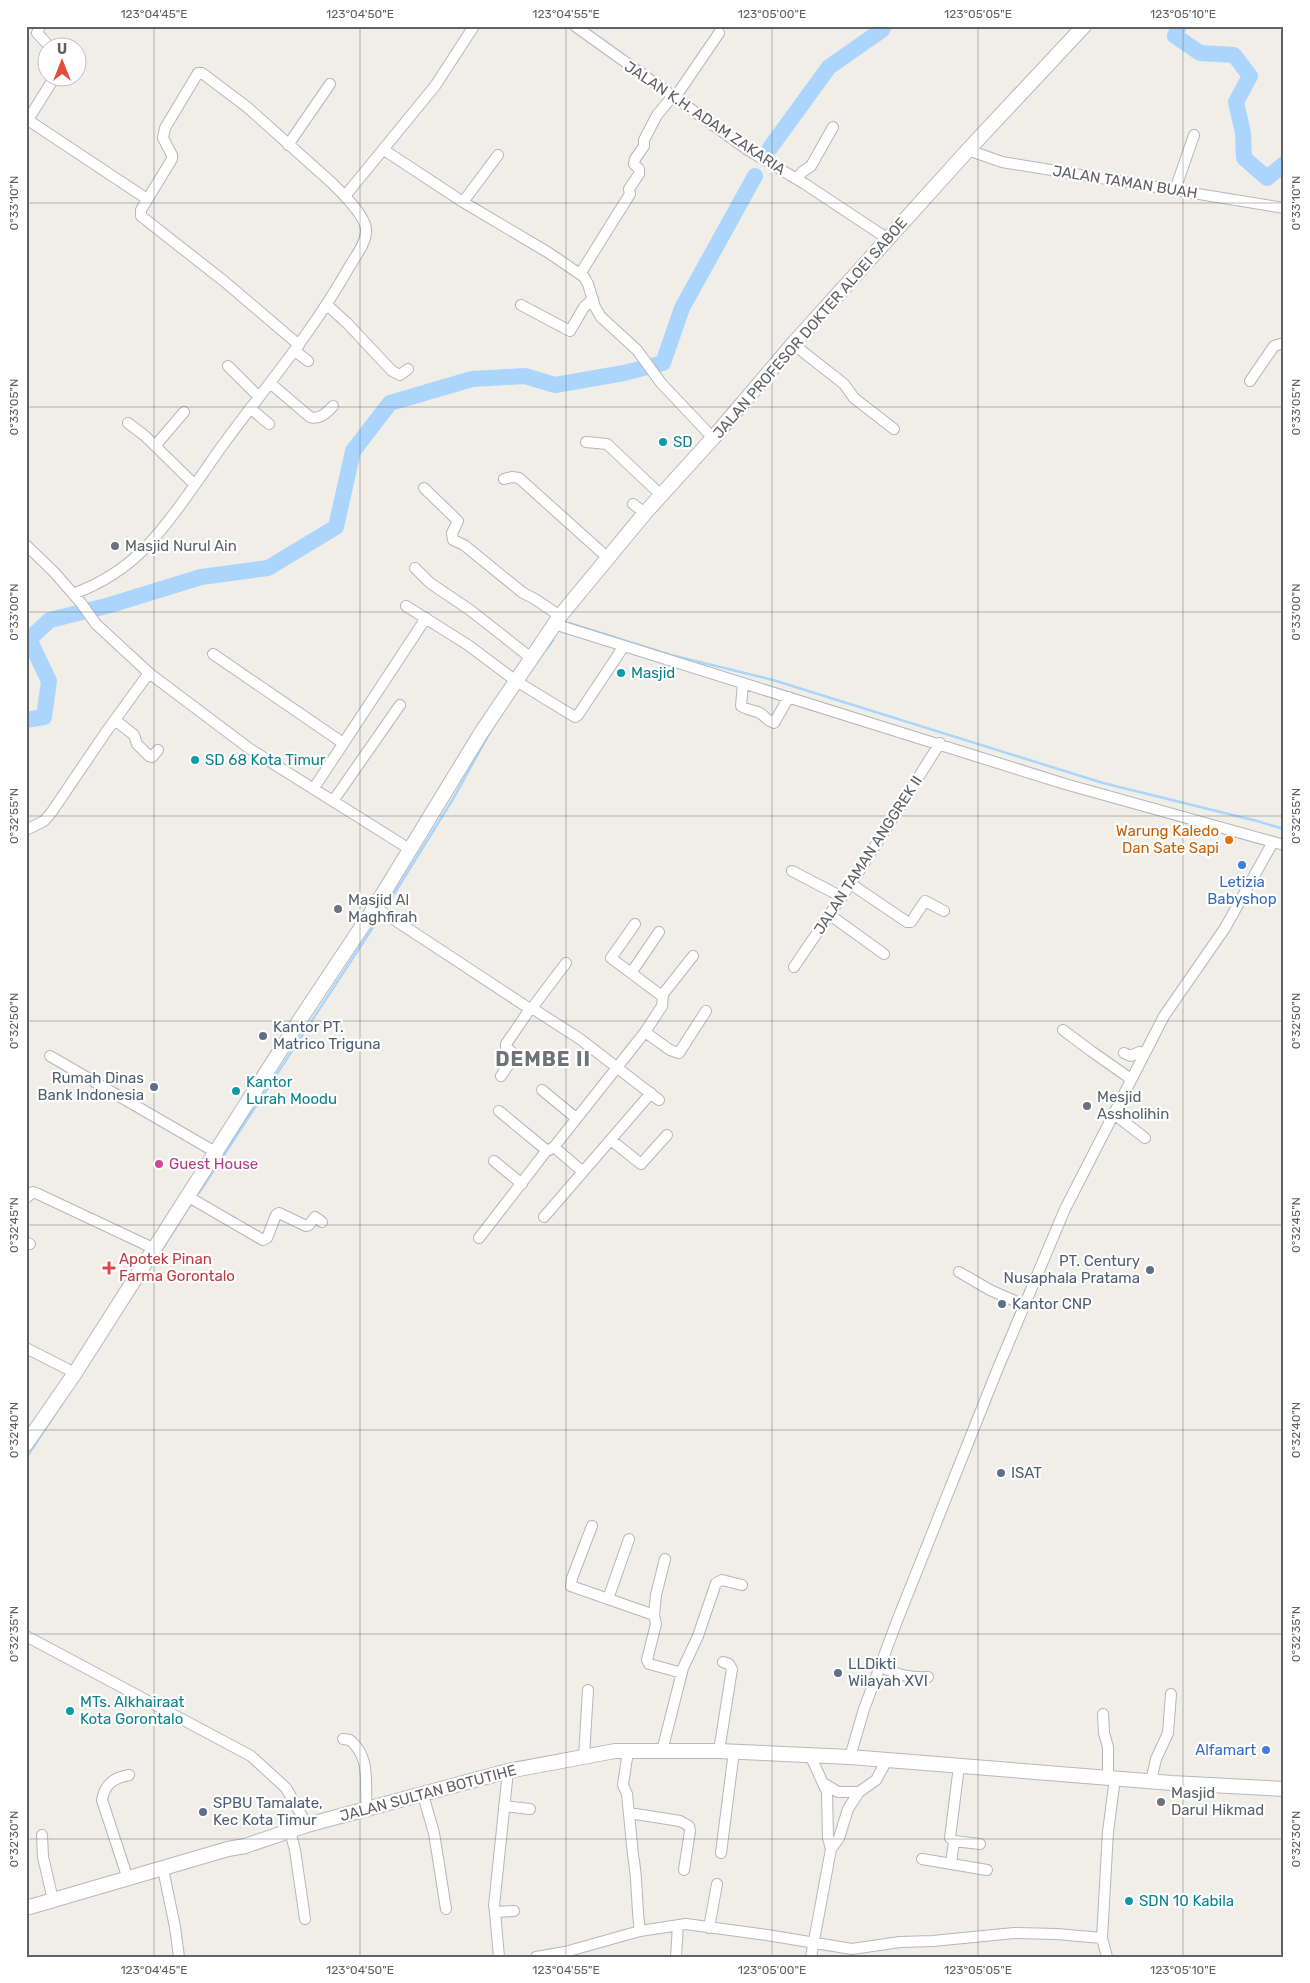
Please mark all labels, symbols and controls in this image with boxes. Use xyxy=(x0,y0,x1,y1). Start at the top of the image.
text: 123°04'45"E xyxy=(120,7,188,21)
text: 123°04'50"E xyxy=(326,7,394,21)
text: 123°04'55"E xyxy=(532,7,600,21)
text: 123°05'00"E xyxy=(738,7,806,21)
text: 123°05'05"E xyxy=(944,7,1012,21)
text: 123°05'10"E xyxy=(1150,7,1216,21)
north arrow xyxy=(38,38,88,88)
text: U xyxy=(57,41,67,58)
street label: JALAN K.H. ADAM ZAKARIA xyxy=(621,57,789,179)
street label: JALAN TAMAN BUAH xyxy=(1051,162,1199,202)
text: 0°33'10"N xyxy=(7,176,21,230)
text: 0°33'10"N xyxy=(1289,176,1303,230)
street label: JALAN PROFESOR DOKTER ALOEI SABOE xyxy=(709,214,911,442)
text: 0°33'05"N xyxy=(7,379,21,435)
text: 0°33'05"N xyxy=(1289,379,1303,435)
place label: SD xyxy=(673,433,693,451)
marker: SD xyxy=(657,436,669,448)
place label: Masjid Nurul Ain xyxy=(125,537,237,555)
marker: Masjid Nurul Ain xyxy=(109,540,121,552)
text: 0°33'00"N xyxy=(7,583,21,641)
text: 0°33'00"N xyxy=(1289,583,1303,641)
place label: Masjid xyxy=(631,664,675,682)
marker: Masjid xyxy=(615,667,627,679)
place label: SD 68 Kota Timur xyxy=(205,751,326,769)
marker: SD 68 Kota Timur xyxy=(189,754,201,766)
street label: JALAN TAMAN ANGGREK II xyxy=(810,772,926,938)
text: 0°32'55"N xyxy=(7,788,21,844)
text: 0°32'55"N xyxy=(1289,788,1303,844)
place label: Warung Kaledo Dan Sate Sapi xyxy=(1116,822,1219,857)
marker: Warung Kaledo Dan Sate Sapi xyxy=(1223,834,1235,846)
marker: Letizia Babyshop xyxy=(1236,859,1248,871)
place label: Letizia Babyshop xyxy=(1207,873,1277,908)
place label: Masjid Al Maghfirah xyxy=(348,891,417,926)
marker: Masjid Al Maghfirah xyxy=(332,903,344,915)
text: 0°32'50"N xyxy=(7,993,21,1049)
text: 0°32'50"N xyxy=(1289,993,1303,1049)
place label: Kantor PT. Matrico Triguna xyxy=(273,1018,381,1053)
marker: Kantor PT. Matrico Triguna xyxy=(257,1030,269,1042)
district label: DEMBE II xyxy=(495,1047,591,1071)
place label: Rumah Dinas Bank Indonesia xyxy=(38,1069,144,1104)
place label: Kantor Lurah Moodu xyxy=(246,1073,337,1108)
marker: Rumah Dinas Bank Indonesia xyxy=(148,1081,160,1093)
marker: Kantor Lurah Moodu xyxy=(230,1085,242,1097)
place label: Mesjid Assholihin xyxy=(1097,1088,1169,1123)
marker: Mesjid Assholihin xyxy=(1081,1100,1093,1112)
place label: Guest House xyxy=(169,1155,258,1173)
marker: Guest House xyxy=(153,1158,165,1170)
text: 0°32'45"N xyxy=(7,1197,21,1253)
text: 0°32'45"N xyxy=(1289,1197,1303,1253)
place label: Apotek Pinan Farma Gorontalo xyxy=(119,1250,235,1285)
place label: PT. Century Nusaphala Pratama xyxy=(1003,1252,1140,1287)
marker: Apotek Pinan Farma Gorontalo xyxy=(103,1262,115,1274)
marker: PT. Century Nusaphala Pratama xyxy=(1144,1264,1156,1276)
place label: Kantor CNP xyxy=(1012,1295,1092,1313)
marker: Kantor CNP xyxy=(996,1298,1008,1310)
text: 0°32'40"N xyxy=(7,1402,21,1458)
text: 0°32'40"N xyxy=(1289,1402,1303,1458)
place label: ISAT xyxy=(1011,1464,1042,1482)
marker: ISAT xyxy=(995,1467,1007,1479)
text: 0°32'35"N xyxy=(7,1606,21,1662)
text: 0°32'35"N xyxy=(1289,1606,1303,1662)
place label: LLDikti Wilayah XVI xyxy=(848,1655,928,1690)
marker: LLDikti Wilayah XVI xyxy=(832,1667,844,1679)
place label: MTs. Alkhairaat Kota Gorontalo xyxy=(80,1693,185,1728)
marker: MTs. Alkhairaat Kota Gorontalo xyxy=(64,1705,76,1717)
place label: Alfamart xyxy=(1195,1741,1256,1759)
marker: Alfamart xyxy=(1260,1744,1272,1756)
street label: JALAN SULTAN BOTUTIHE xyxy=(338,1761,518,1825)
place label: Masjid Darul Hikmad xyxy=(1171,1784,1264,1819)
place label: SPBU Tamalate, Kec Kota Timur xyxy=(213,1794,323,1829)
marker: Masjid Darul Hikmad xyxy=(1155,1796,1167,1808)
marker: SPBU Tamalate, Kec Kota Timur xyxy=(197,1806,209,1818)
text: 0°32'30"N xyxy=(7,1811,21,1867)
text: 0°32'30"N xyxy=(1289,1811,1303,1867)
place label: SDN 10 Kabila xyxy=(1139,1892,1234,1910)
marker: SDN 10 Kabila xyxy=(1123,1895,1135,1907)
text: 123°04'45"E xyxy=(120,1963,188,1977)
text: 123°04'50"E xyxy=(326,1963,394,1977)
text: 123°04'55"E xyxy=(532,1963,600,1977)
text: 123°05'00"E xyxy=(738,1963,806,1977)
text: 123°05'05"E xyxy=(944,1963,1012,1977)
text: 123°05'10"E xyxy=(1150,1963,1216,1977)

